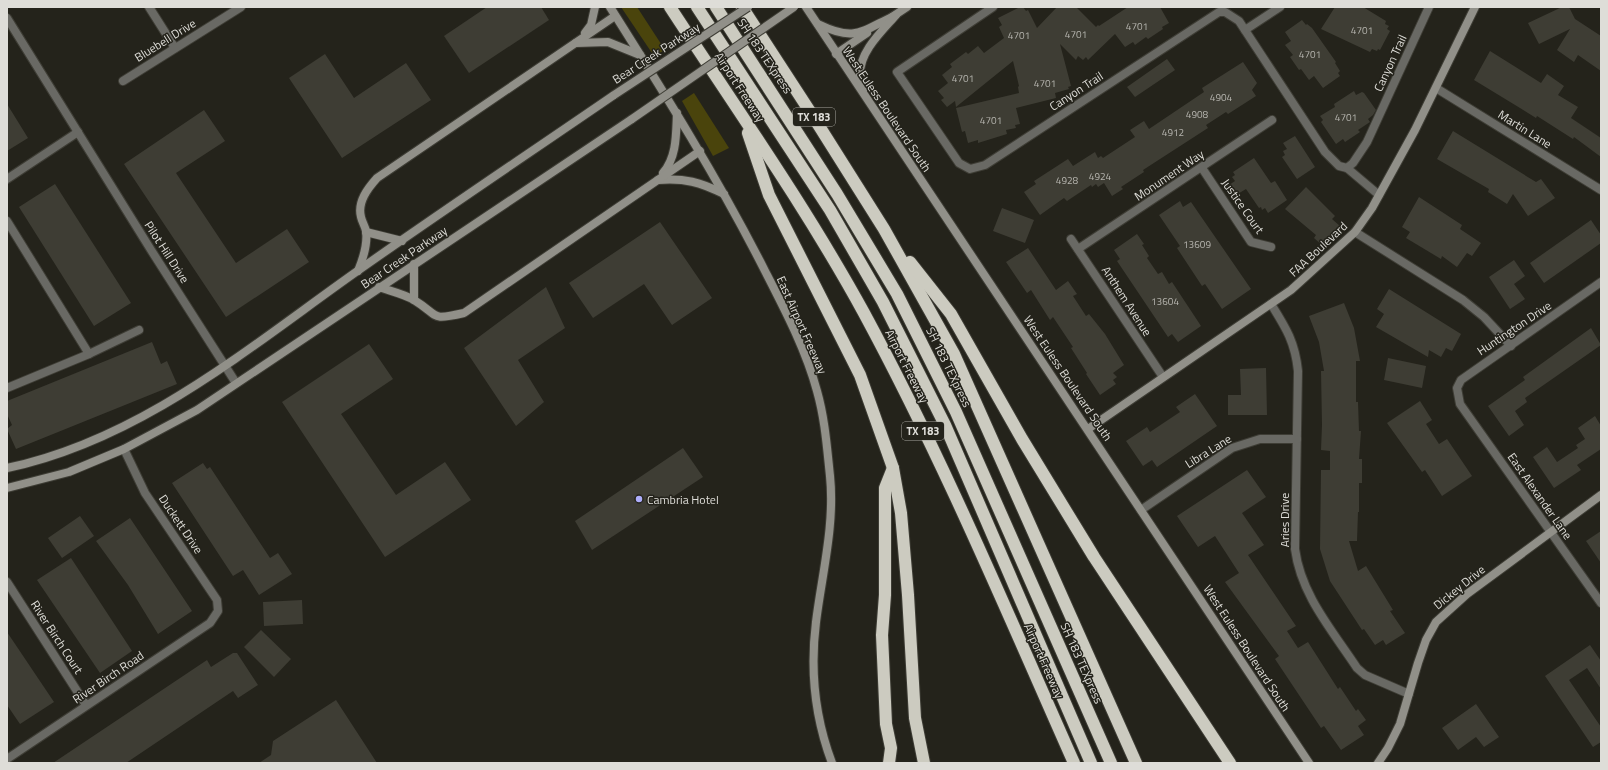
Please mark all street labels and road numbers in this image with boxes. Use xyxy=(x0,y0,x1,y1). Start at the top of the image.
street label: Bluebell Drive xyxy=(131,14,199,66)
street label: SH 183 TEXpress xyxy=(733,15,798,98)
street label: Bear Creek Parkway xyxy=(608,17,704,88)
street label: Canyon Trail xyxy=(1369,31,1411,95)
street label: West Euless Boulevard South xyxy=(838,42,936,176)
street label: Airport Freeway xyxy=(710,48,770,126)
street label: Canyon Trail xyxy=(1045,66,1107,116)
street label: Martin Lane xyxy=(1494,105,1556,153)
road number: TX 183 xyxy=(793,108,835,126)
street label: Monument Way xyxy=(1130,144,1208,205)
street label: Justice Court xyxy=(1217,174,1269,238)
street label: Pilot Hill Drive xyxy=(140,217,194,287)
street label: FAA Boulevard xyxy=(1285,217,1351,281)
street label: Bear Creek Parkway xyxy=(357,221,451,293)
street label: Anthem Avenue xyxy=(1097,262,1157,340)
street label: East Airport Freeway xyxy=(772,273,832,377)
street label: Huntington Drive xyxy=(1473,296,1555,360)
street label: West Euless Boulevard South xyxy=(1019,311,1117,445)
street label: SH 183 TEXpress xyxy=(921,324,977,411)
street label: Airport Freeway xyxy=(880,326,934,406)
road number: TX 183 xyxy=(902,422,944,440)
street label: Libra Lane xyxy=(1181,429,1235,473)
street label: East Alexander Lane xyxy=(1503,449,1577,543)
street label: Duckett Drive xyxy=(154,490,208,558)
street label: Aries Drive xyxy=(1275,493,1294,547)
street label: Dickey Drive xyxy=(1429,560,1489,614)
street label: West Euless Boulevard South xyxy=(1199,581,1295,715)
street label: River Birch Court xyxy=(26,596,88,678)
street label: SH 183 TEXpress xyxy=(1056,619,1109,707)
street label: Airport Freeway xyxy=(1019,620,1069,702)
street label: River Birch Road xyxy=(68,646,148,708)

